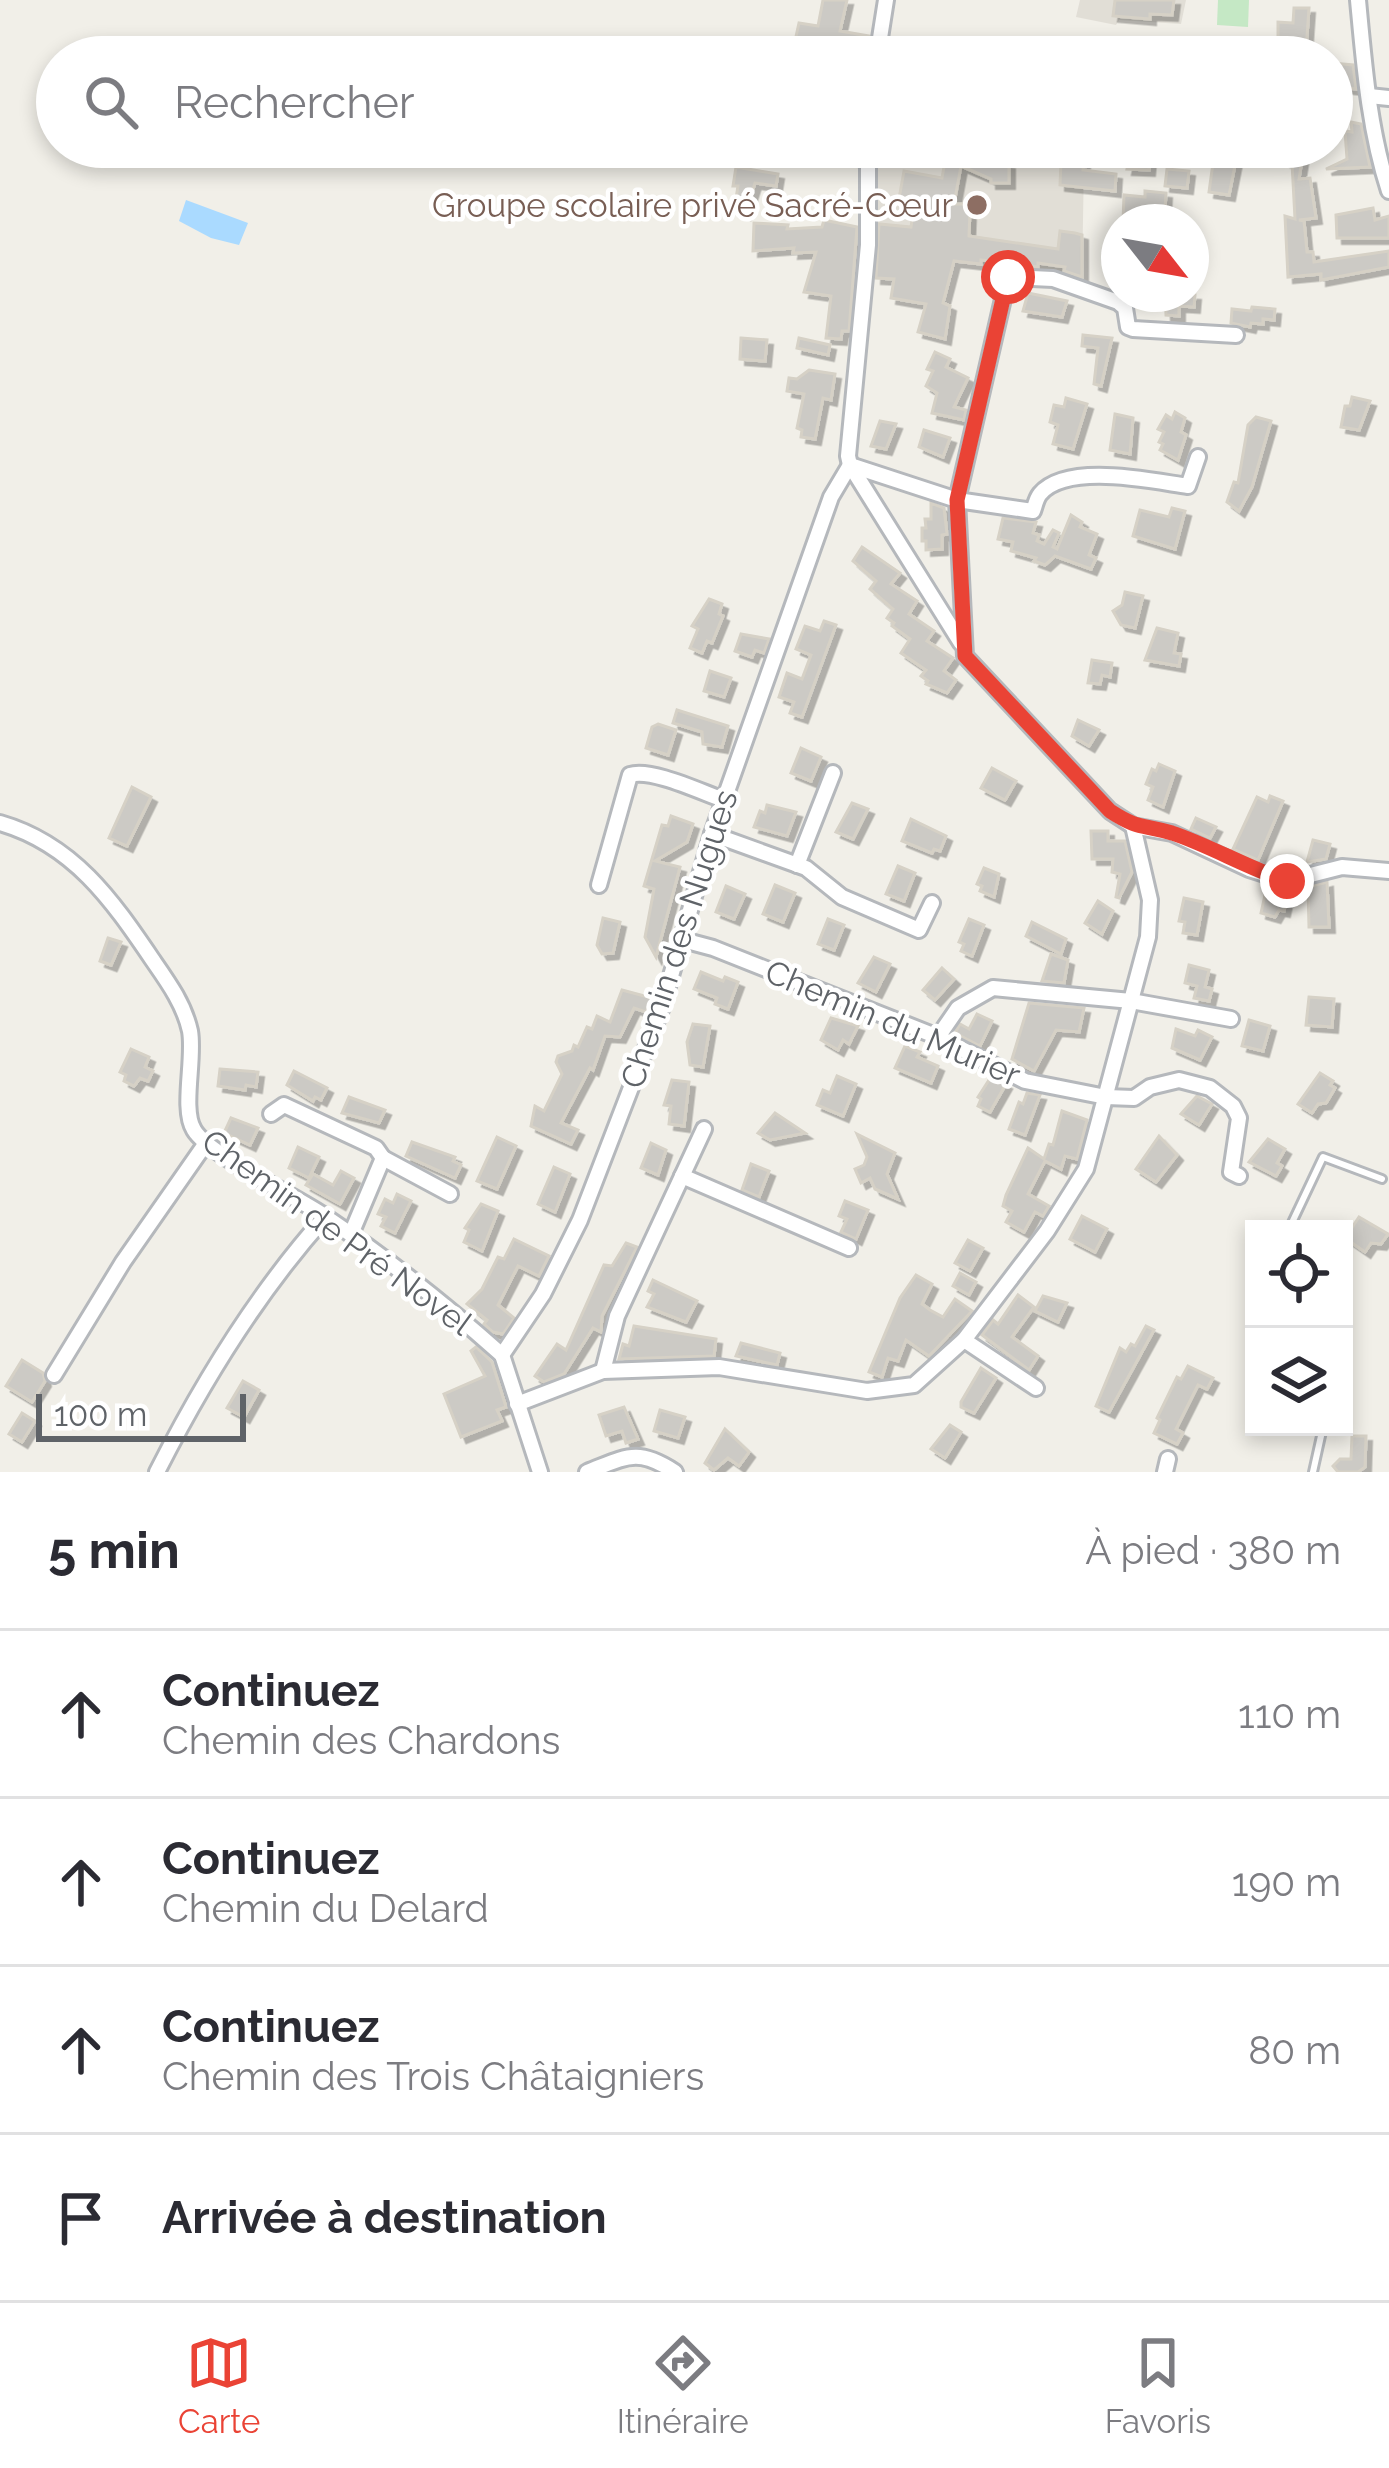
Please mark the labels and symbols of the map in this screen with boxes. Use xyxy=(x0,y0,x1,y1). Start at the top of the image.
place label: Groupe scolaire privé Sacré-Cœur xyxy=(432,186,953,225)
marker: Groupe scolaire privé Sacré-Cœur xyxy=(964,192,990,218)
north arrow xyxy=(1101,204,1209,312)
route start xyxy=(981,250,1035,304)
street label: Chemin des Nugues xyxy=(612,785,746,1093)
route end xyxy=(1260,854,1314,908)
street label: Chemin du Murier xyxy=(760,952,1027,1094)
street label: Chemin de Pré Novel xyxy=(195,1121,480,1344)
scale bar xyxy=(36,1388,246,1441)

